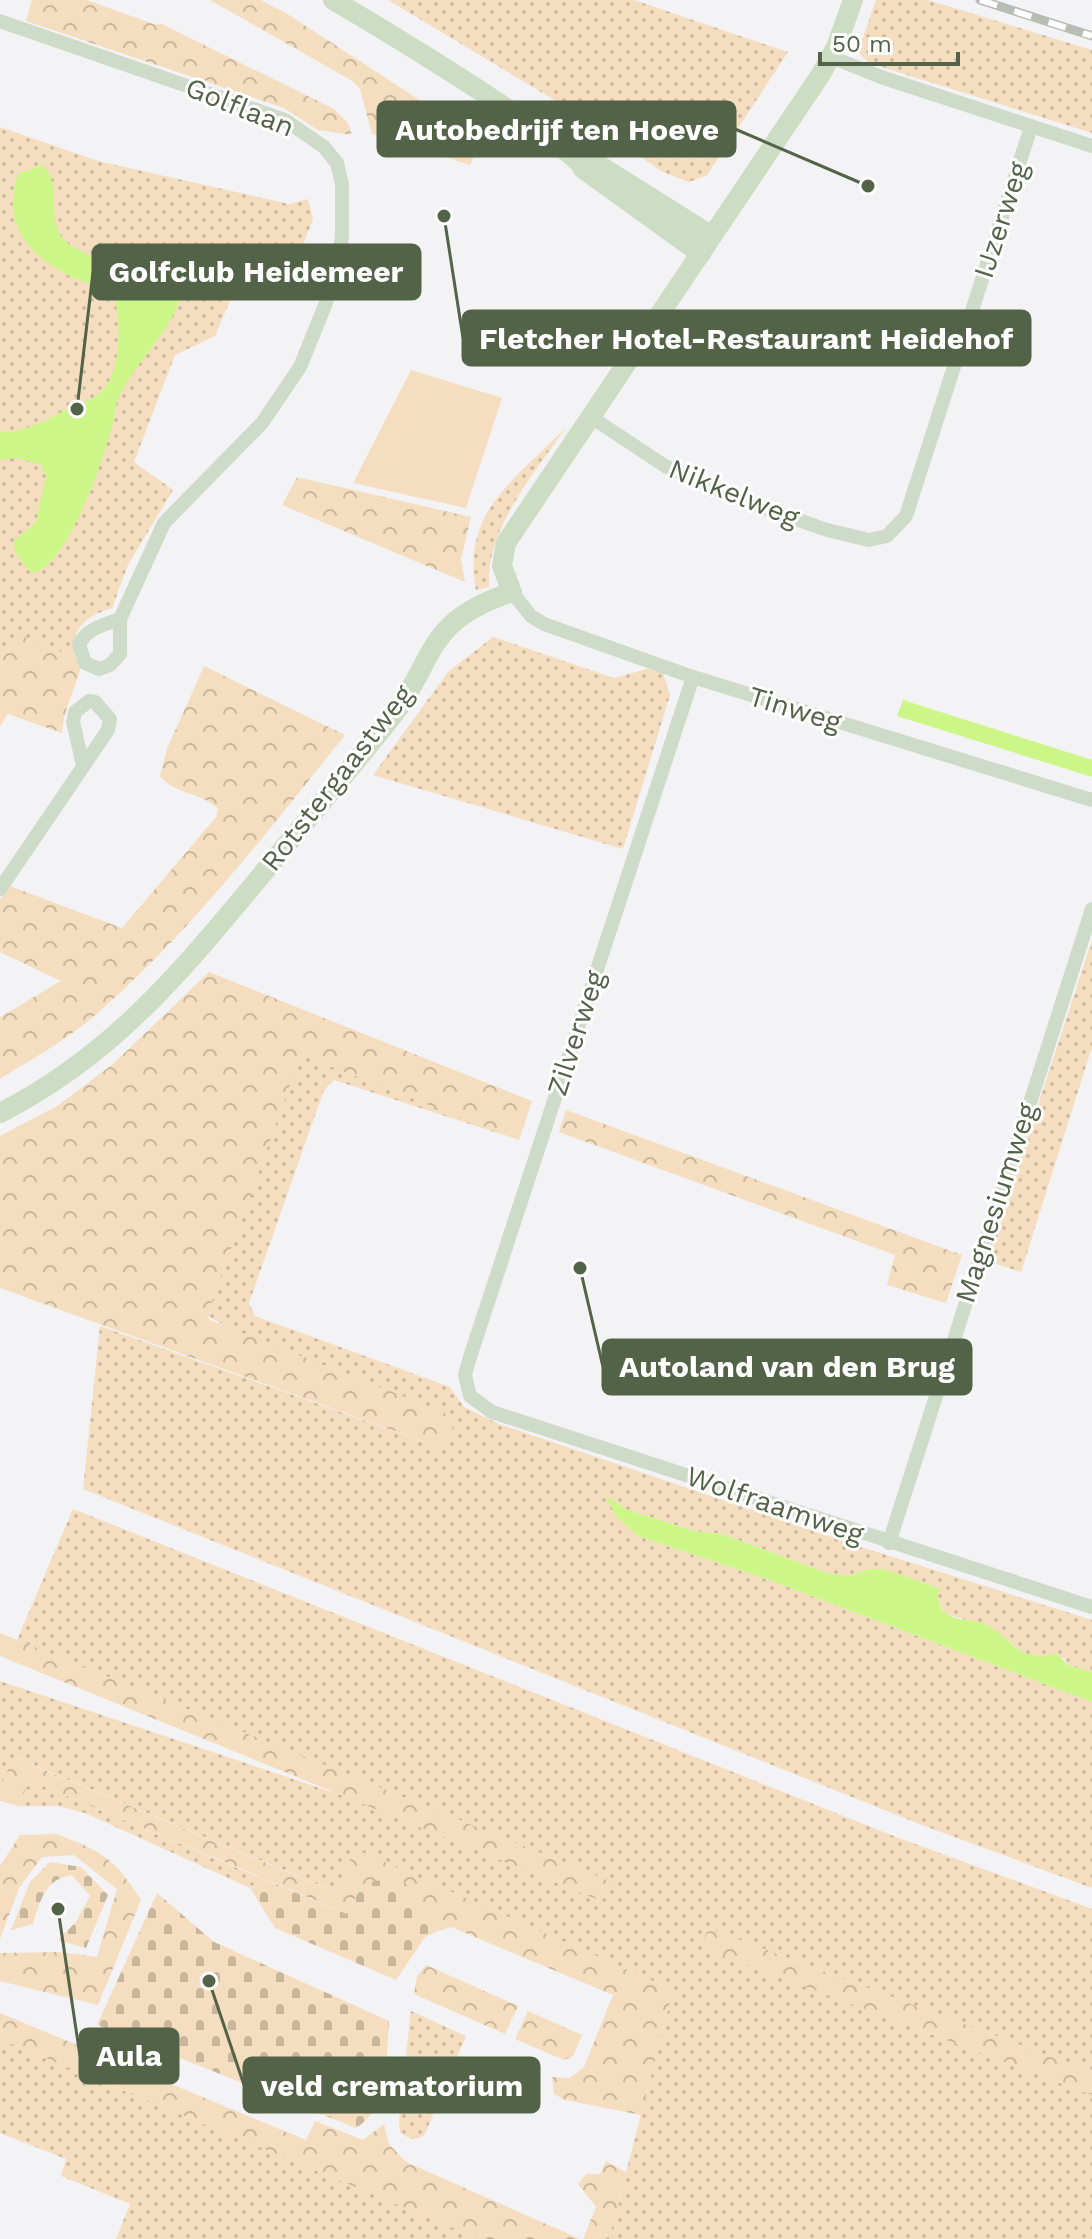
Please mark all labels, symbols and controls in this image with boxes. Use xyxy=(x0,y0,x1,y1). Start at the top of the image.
scale bar xyxy=(820,16,958,66)
text: 50 m xyxy=(832,30,892,58)
street label: Golflaan xyxy=(181,70,299,144)
callout: Autobedrijf ten Hoeve xyxy=(378,102,735,156)
text: Autobedrijf ten Hoeve xyxy=(395,112,719,147)
street label: IJzerweg xyxy=(967,158,1035,282)
callout: Golfclub Heidemeer xyxy=(93,245,420,299)
text: Golfclub Heidemeer xyxy=(109,254,404,289)
callout: Fletcher Hotel-Restaurant Heidehof xyxy=(463,311,1030,365)
text: Fletcher Hotel-Restaurant Heidehof xyxy=(479,321,1014,356)
street label: Nikkelweg xyxy=(664,452,804,534)
street label: Rotstergaastweg xyxy=(254,678,420,878)
street label: Tinweg xyxy=(745,679,845,739)
street label: Zilverweg xyxy=(540,966,612,1100)
street label: Magnesiumweg xyxy=(948,1099,1044,1307)
callout: Autoland van den Brug xyxy=(603,1340,971,1394)
text: Autoland van den Brug xyxy=(619,1349,955,1384)
street label: Wolfraamweg xyxy=(682,1459,868,1551)
callout: Aula xyxy=(80,2029,178,2083)
text: Aula xyxy=(96,2038,163,2073)
callout: veld crematorium xyxy=(244,2058,539,2112)
text: veld crematorium xyxy=(260,2068,523,2103)

